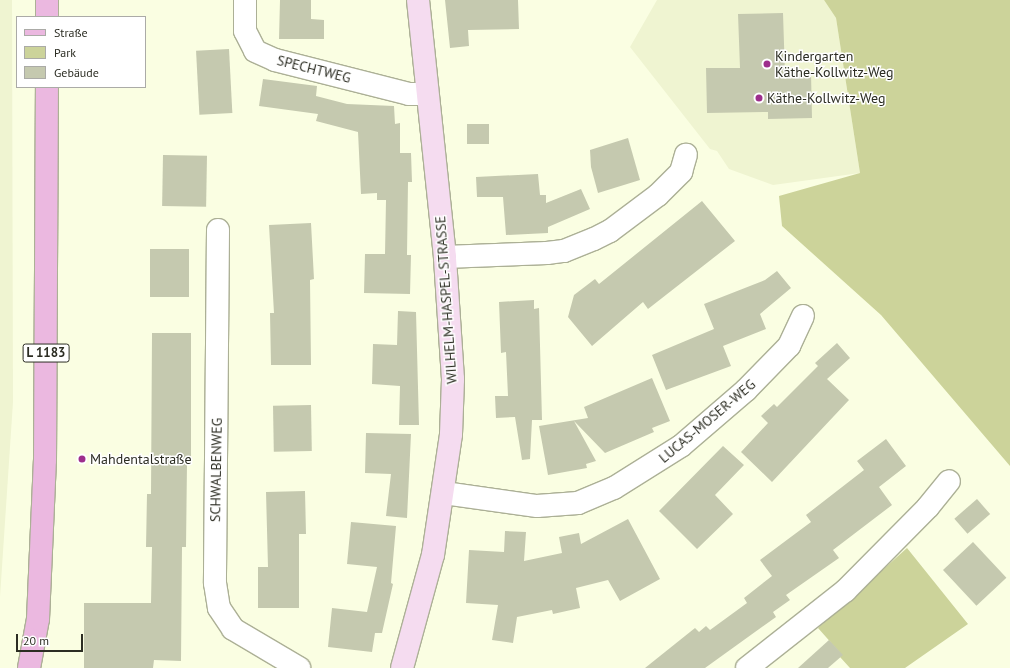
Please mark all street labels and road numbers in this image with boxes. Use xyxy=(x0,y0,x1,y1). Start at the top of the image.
street label: SPECHTWEG xyxy=(275,52,353,86)
street label: WILHELM-HASPEL-STRASSE xyxy=(432,215,460,385)
road number: L 1183 xyxy=(22,342,70,364)
street label: LUCAS-MOSER-WEG xyxy=(655,376,759,466)
street label: SCHWALBENWEG xyxy=(207,418,225,522)

